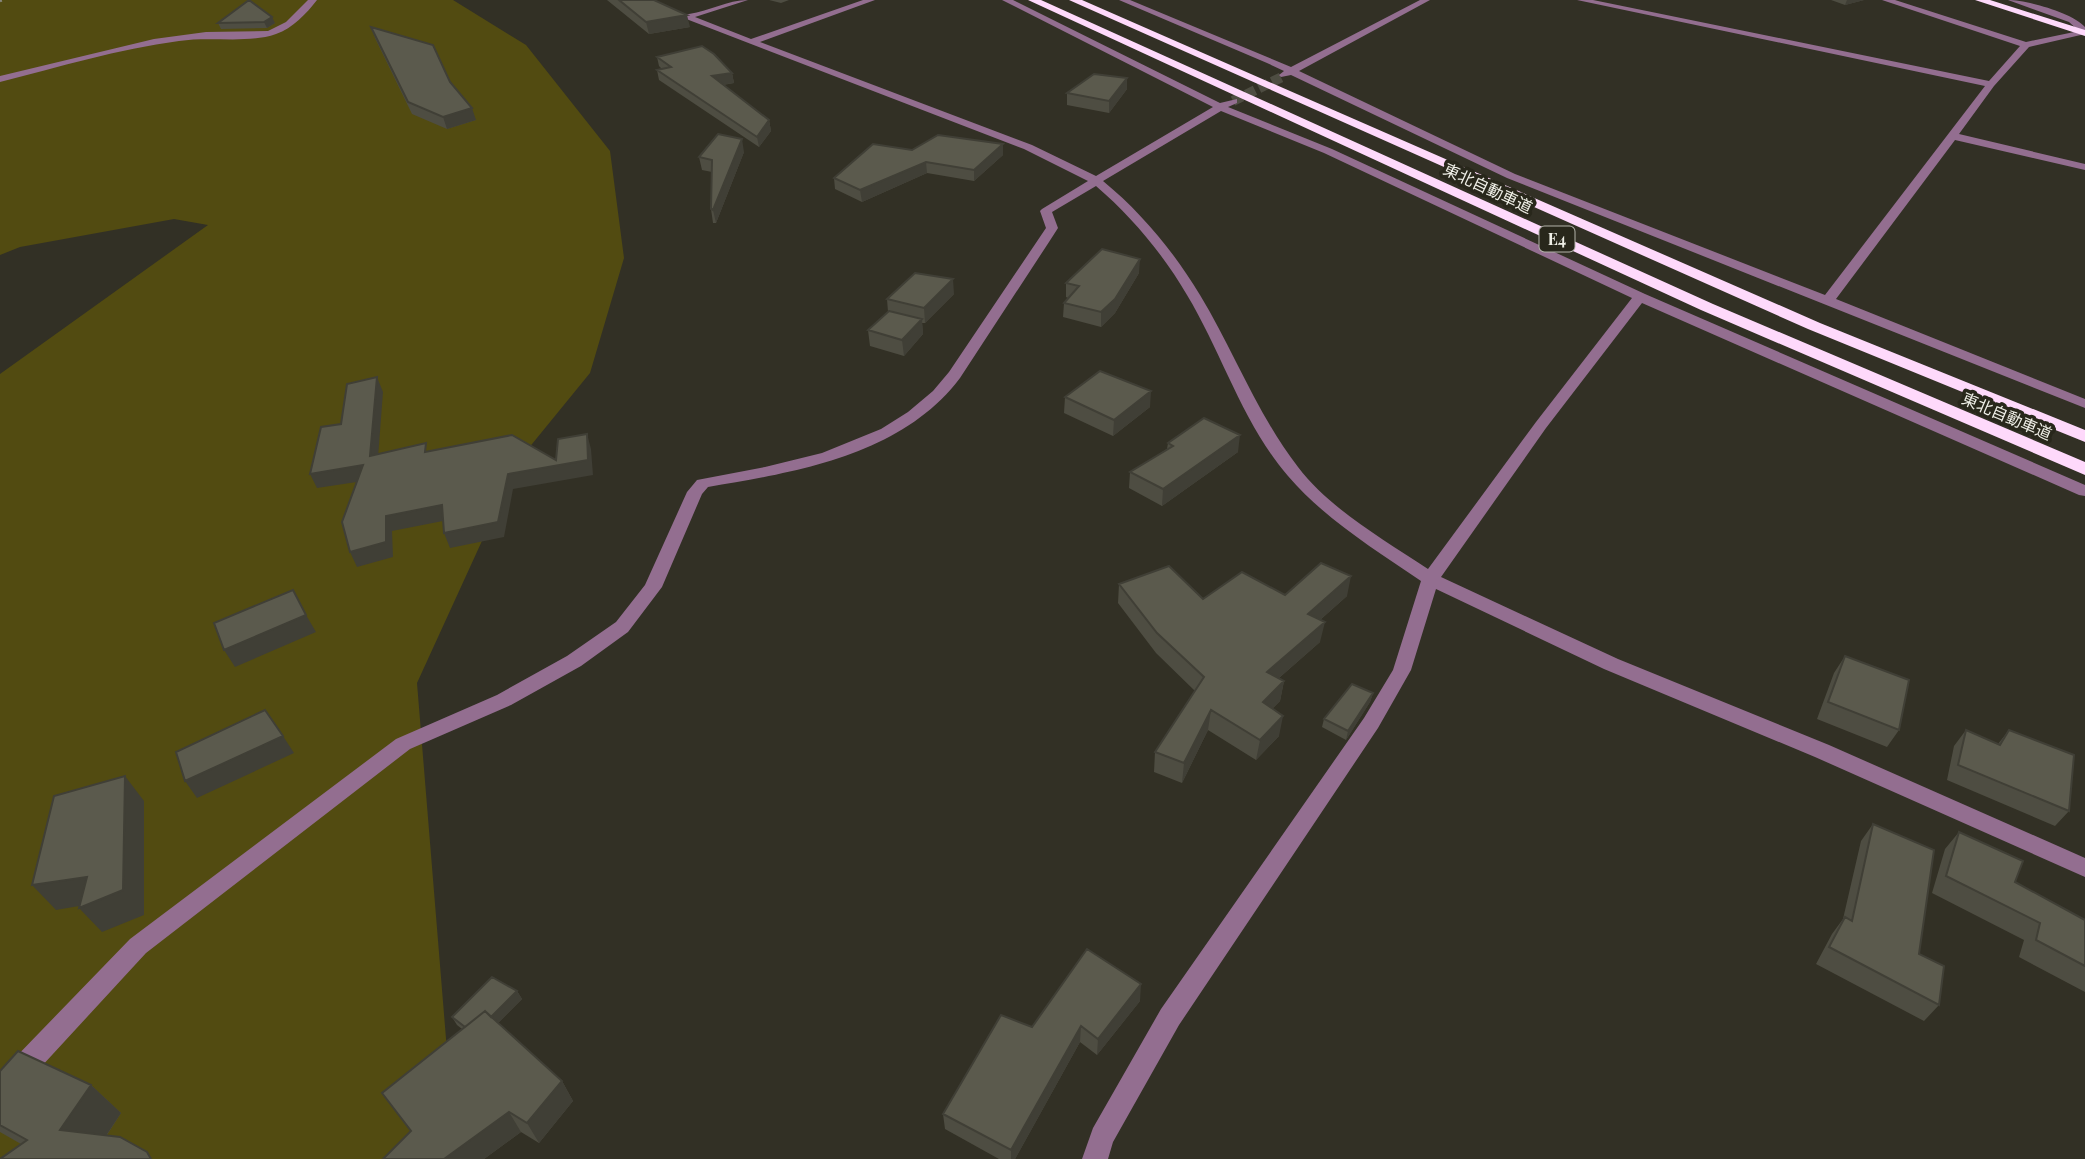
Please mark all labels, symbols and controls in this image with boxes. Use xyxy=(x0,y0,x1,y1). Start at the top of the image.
street label: 東北自動車道 xyxy=(1440,158,1536,217)
road number: E4 xyxy=(1540,227,1574,252)
street label: 東北自動車道 xyxy=(1959,387,2055,444)

